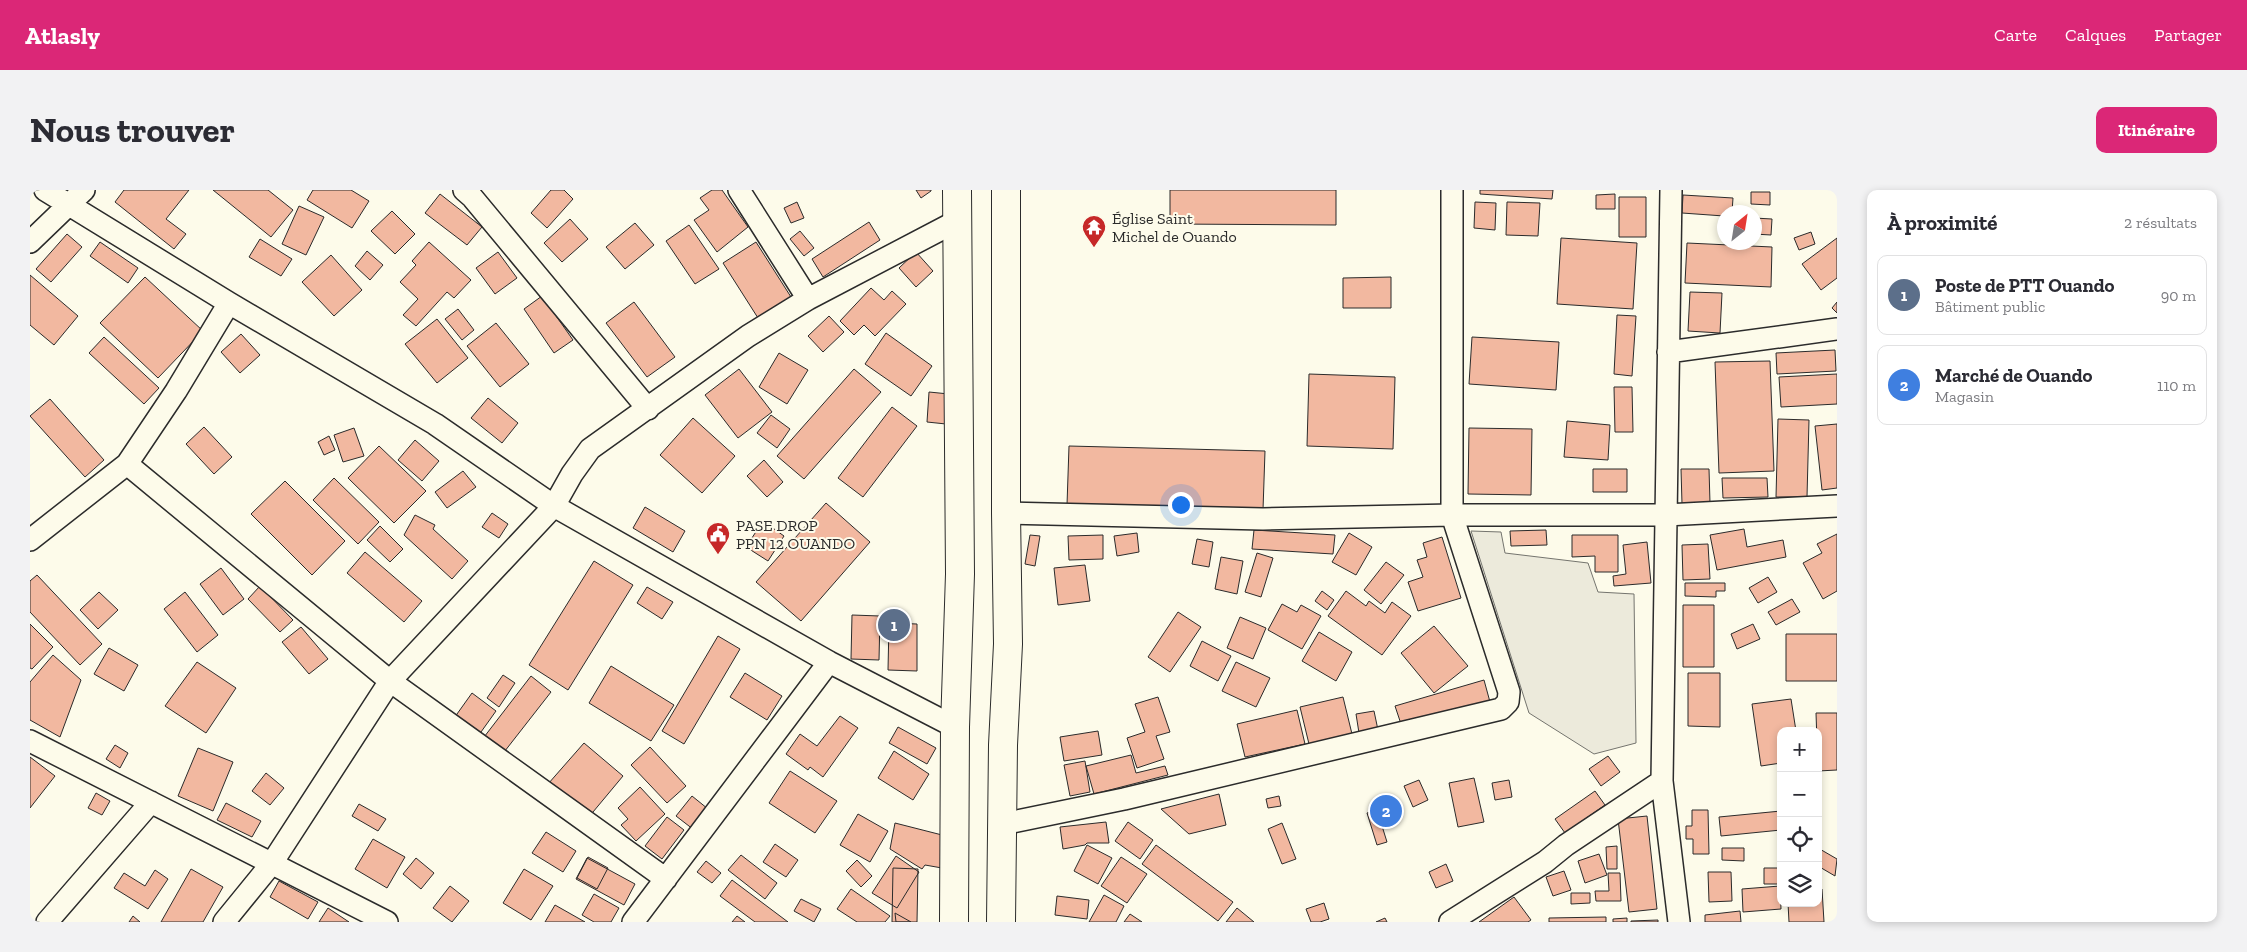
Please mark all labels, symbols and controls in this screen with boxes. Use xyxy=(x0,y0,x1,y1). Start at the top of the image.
text: Atlasly xyxy=(25,21,100,50)
text: Carte xyxy=(1994,24,2037,46)
text: Calques xyxy=(2065,24,2126,46)
text: Partager xyxy=(2154,24,2222,46)
button: Itinéraire xyxy=(2096,107,2217,153)
text: Nous trouver xyxy=(30,109,235,151)
north arrow xyxy=(1717,205,1762,250)
place label: Église Saint Michel de Ouando xyxy=(1112,209,1237,246)
text: À proximité xyxy=(1887,210,1997,235)
text: 2 résultats xyxy=(2124,213,2197,232)
temple icon: Église Saint Michel de Ouando xyxy=(1081,214,1107,248)
text: Poste de PTT Ouando xyxy=(1935,274,2114,297)
text: 1 xyxy=(1901,286,1907,305)
text: 90 m xyxy=(2161,286,2196,305)
text: Bâtiment public xyxy=(1935,297,2045,316)
text: Marché de Ouando xyxy=(1935,364,2093,387)
text: 2 xyxy=(1900,376,1908,395)
text: 110 m xyxy=(2157,376,2196,395)
text: Magasin xyxy=(1935,387,1994,406)
your location xyxy=(1168,492,1194,518)
place label: PASE DROP PPN 12 OUANDO xyxy=(736,516,855,553)
public building icon: PASE DROP PPN 12 OUANDO xyxy=(705,521,731,555)
pin: 1 xyxy=(878,606,910,644)
map controls xyxy=(1777,727,1822,907)
button: + xyxy=(1777,727,1822,772)
button: − xyxy=(1777,772,1822,817)
pin: 2 xyxy=(1370,792,1402,830)
button: locate xyxy=(1777,817,1822,862)
button: layers xyxy=(1777,862,1822,907)

